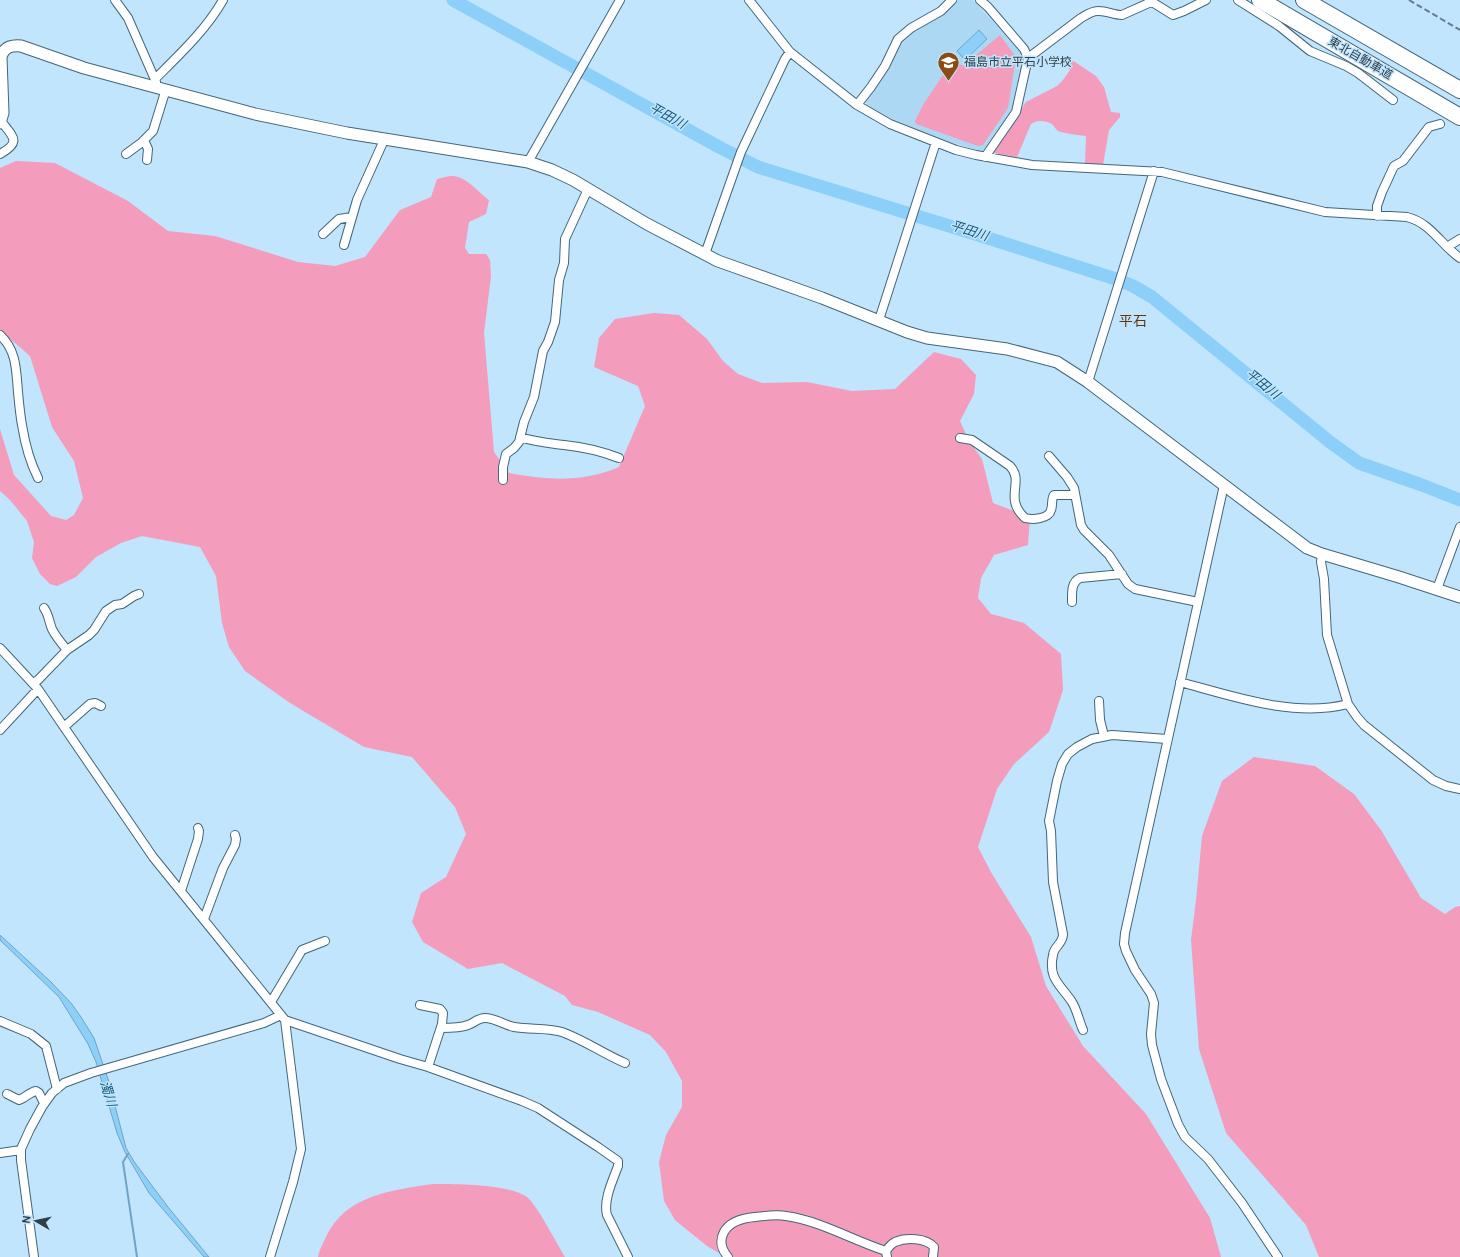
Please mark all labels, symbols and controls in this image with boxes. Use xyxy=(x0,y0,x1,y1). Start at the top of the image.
street label: 東北自動車道 xyxy=(1325,34,1395,84)
school or university icon: 福島市立平石小学校 xyxy=(935,50,961,83)
place label: 福島市立平石小学校 xyxy=(964,55,1072,71)
water label: 平田川 xyxy=(646,101,690,134)
water label: 平田川 xyxy=(948,218,992,246)
district label: 平石 xyxy=(1119,314,1147,331)
water label: 平田川 xyxy=(1242,367,1284,405)
water label: 濁川 xyxy=(96,1079,119,1111)
north arrow xyxy=(16,1201,56,1241)
text: N xyxy=(20,1215,35,1225)

